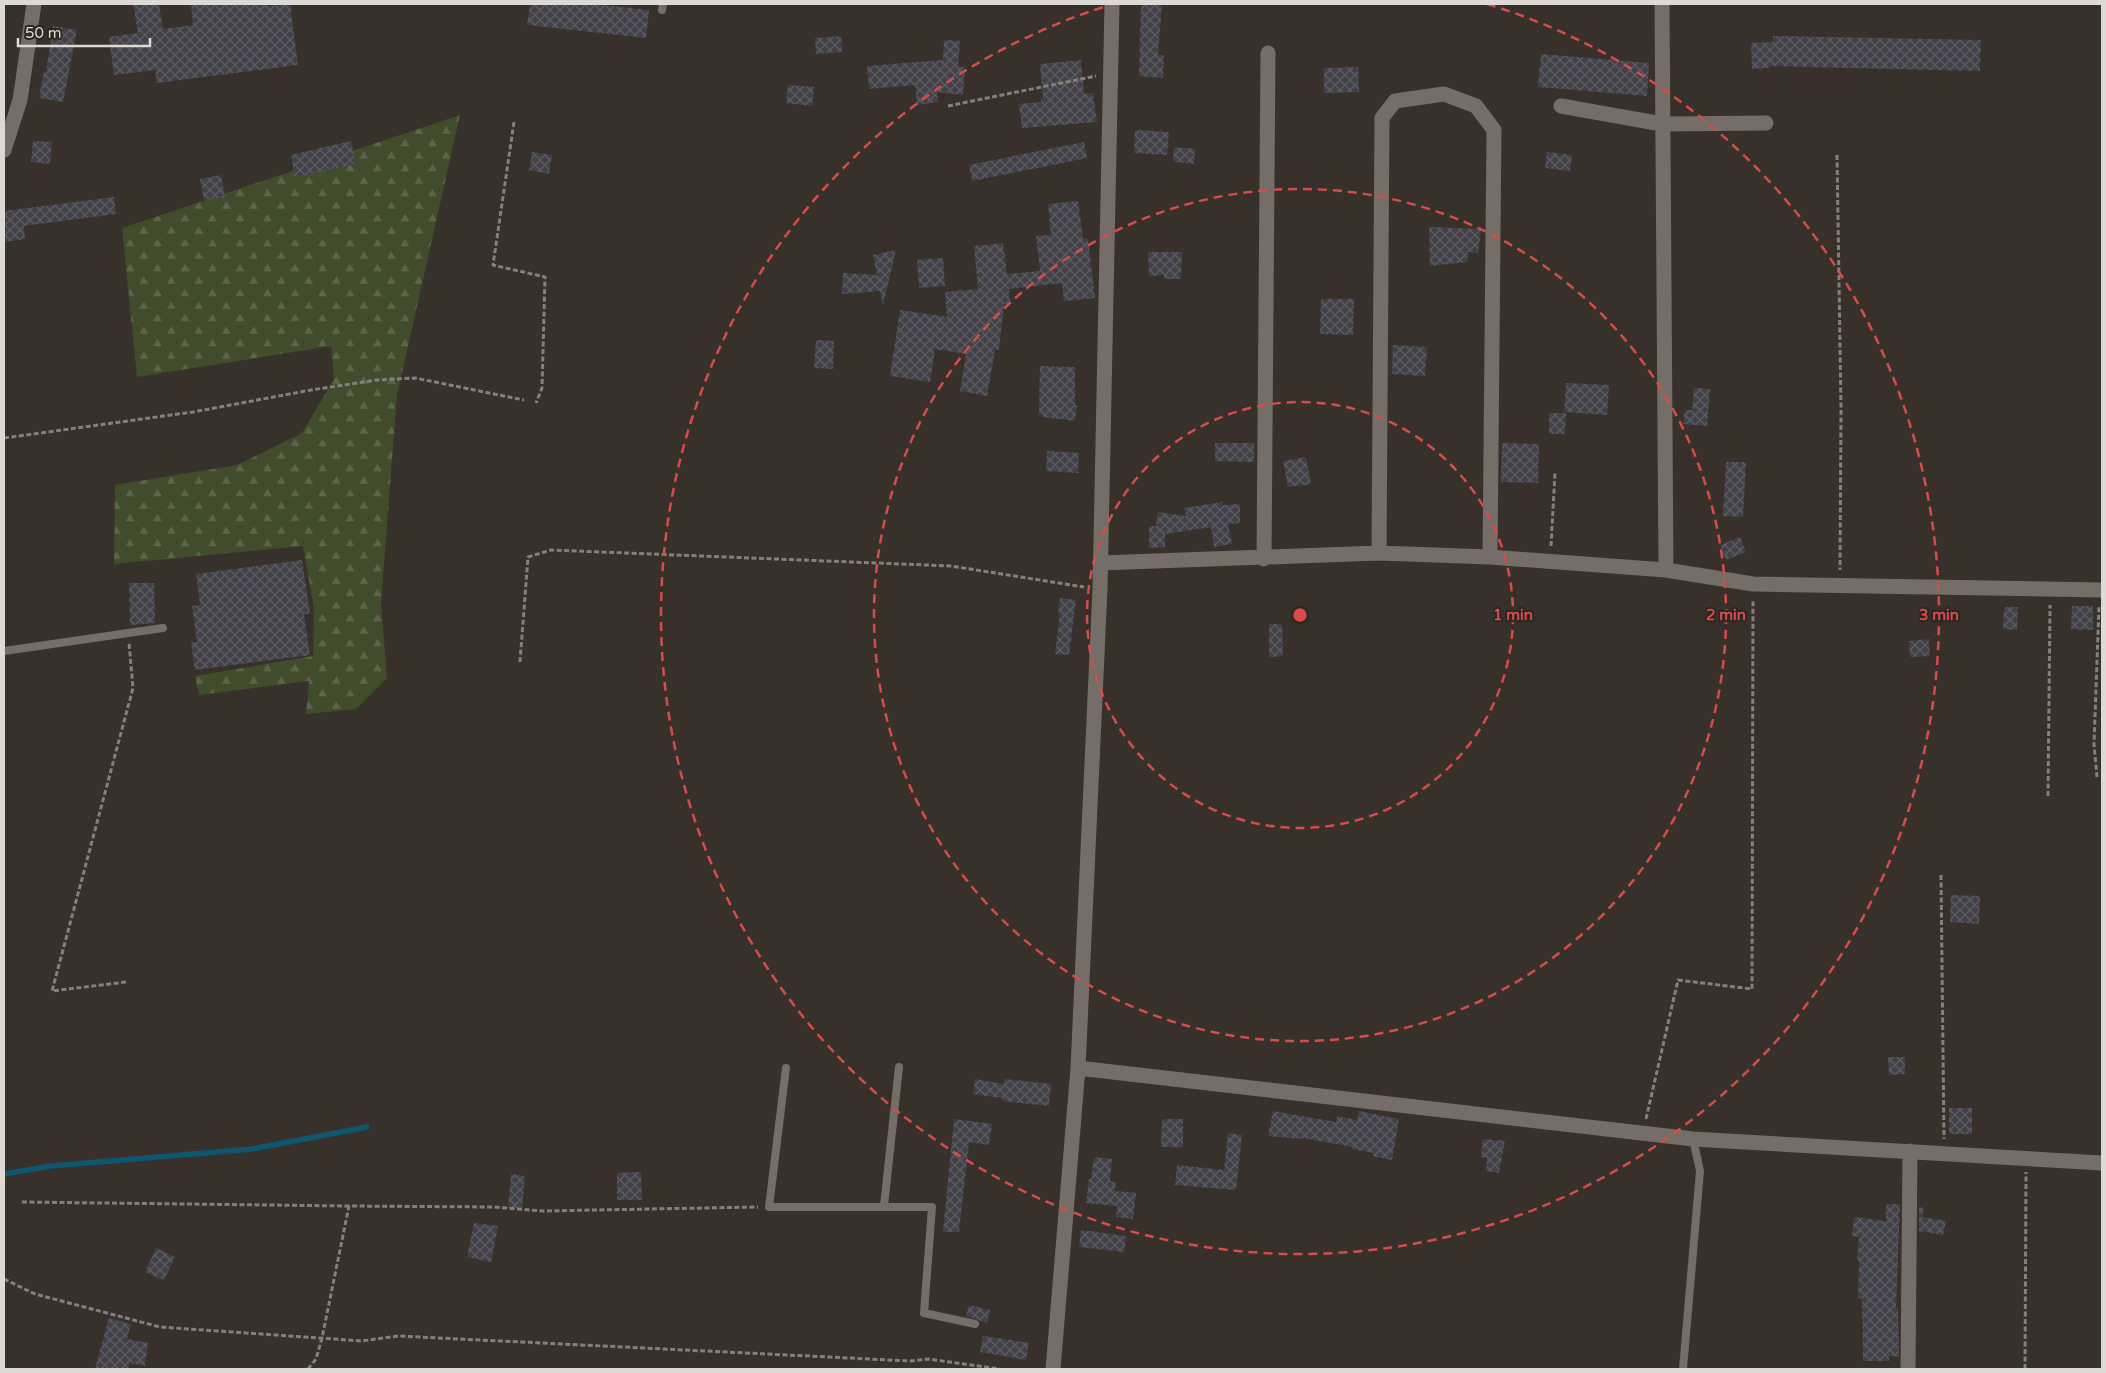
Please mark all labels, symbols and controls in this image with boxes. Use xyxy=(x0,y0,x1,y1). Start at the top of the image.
scale bar xyxy=(18,15,150,47)
text: 50 m xyxy=(25,24,62,42)
centre of rings xyxy=(1291,606,1309,624)
text: 1 min xyxy=(1493,606,1533,624)
text: 2 min xyxy=(1706,606,1746,624)
text: 3 min xyxy=(1919,606,1959,624)

